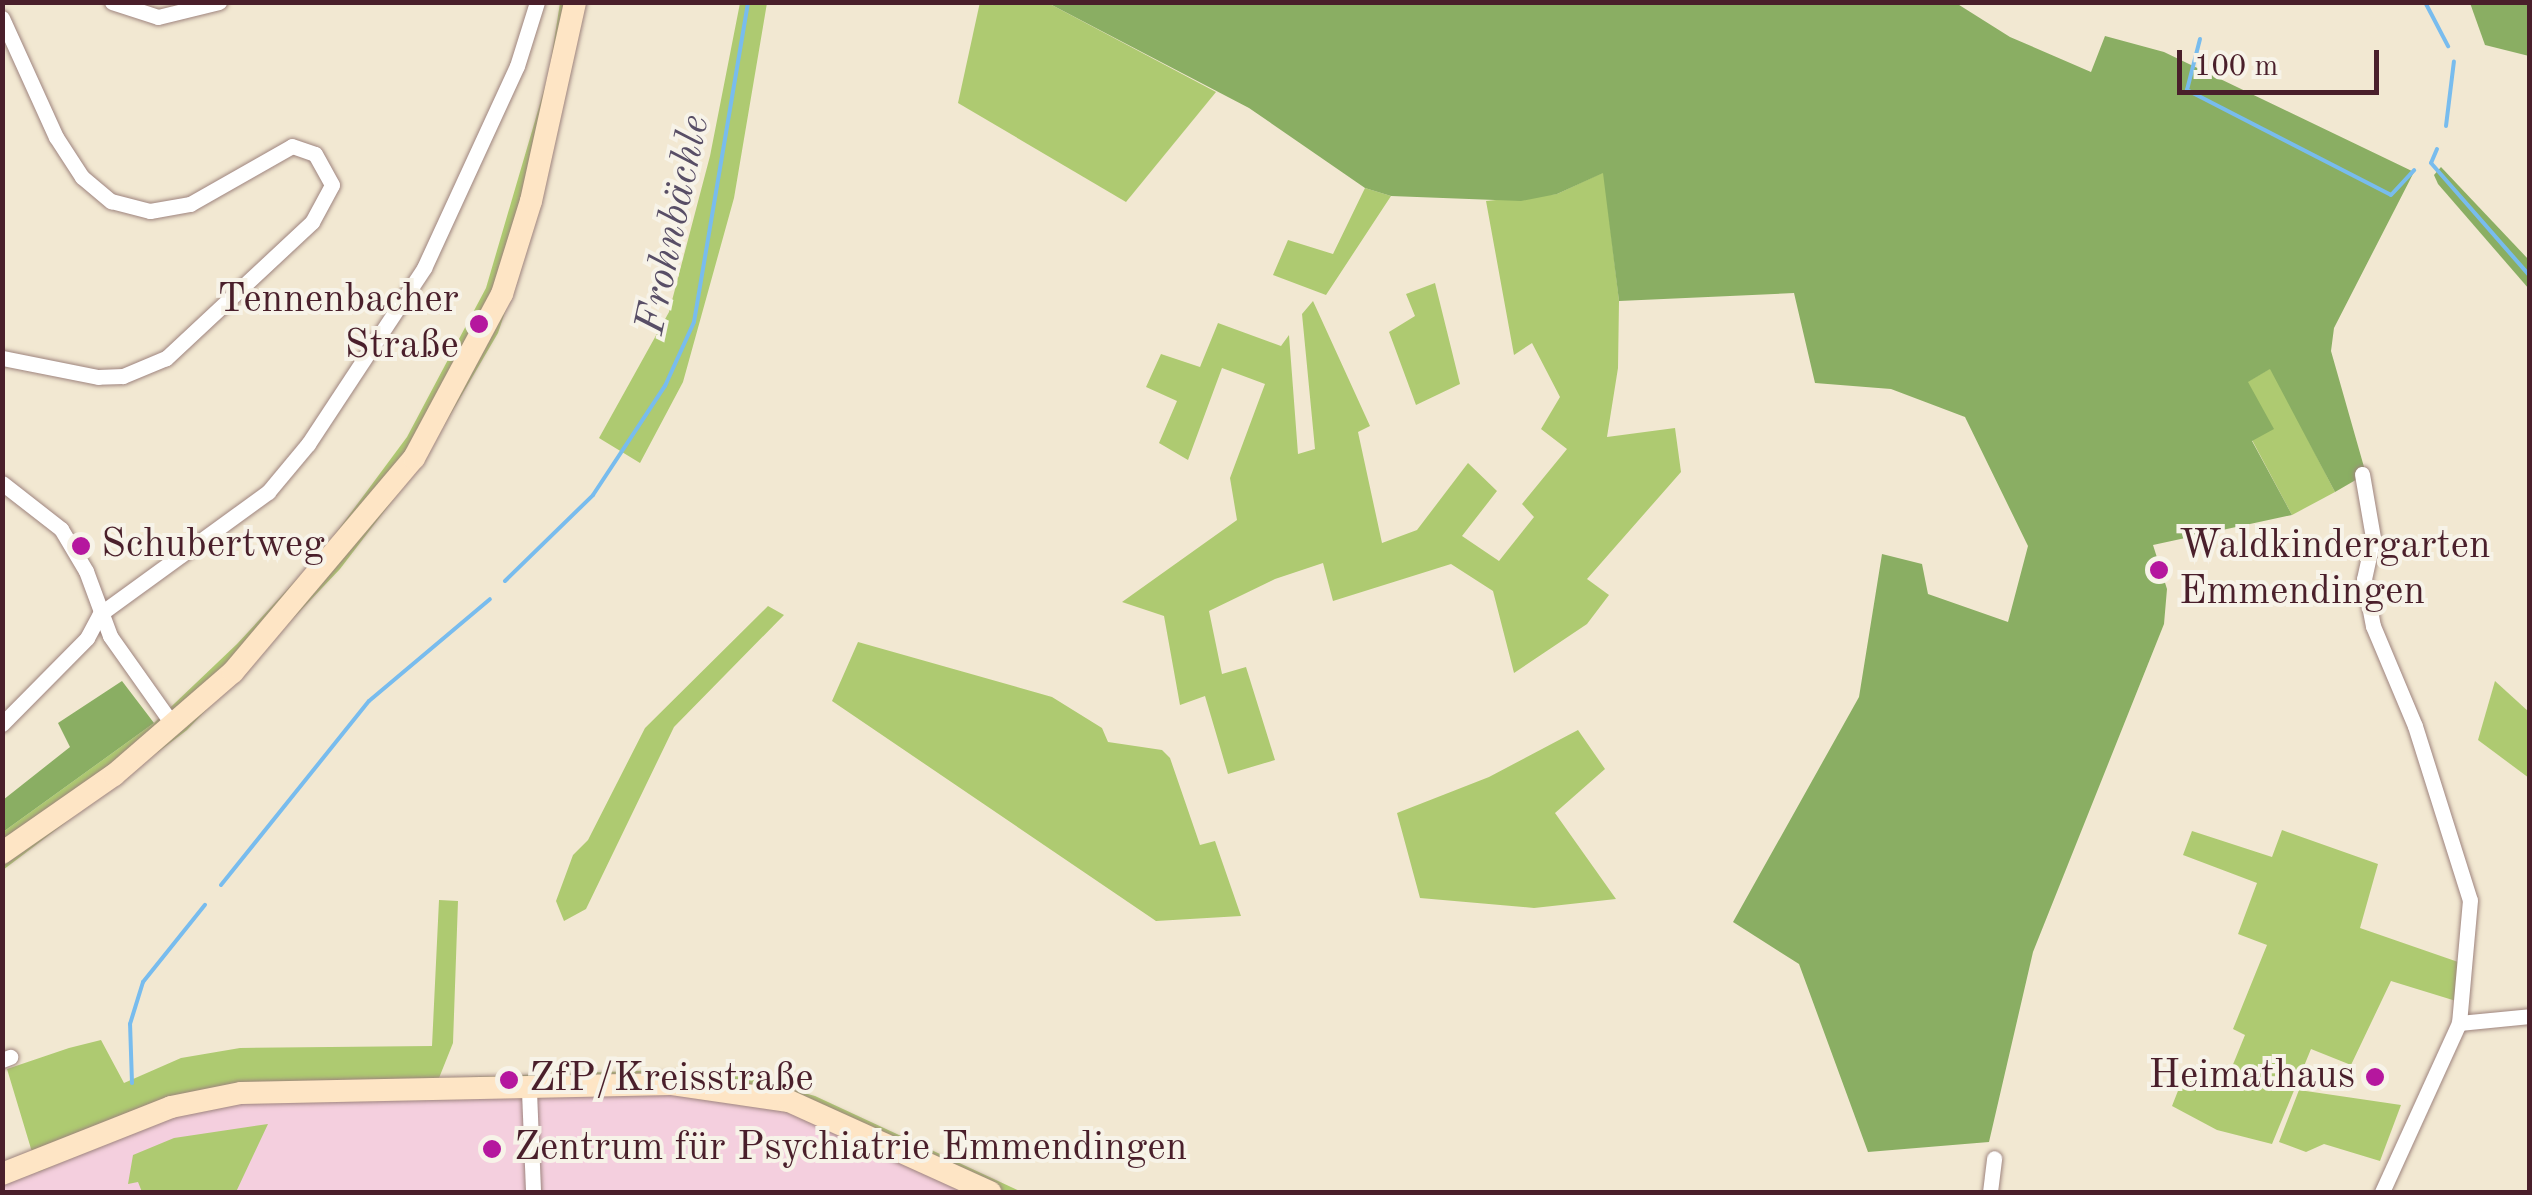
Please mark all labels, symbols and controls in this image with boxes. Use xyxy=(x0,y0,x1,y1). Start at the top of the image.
scale bar xyxy=(2182,30,2384,92)
text: 100 m xyxy=(2194,52,2278,82)
water label: Frohnbächle xyxy=(626,111,722,339)
place label: Tennenbacher Straße xyxy=(217,277,459,371)
marker: Tennenbacher Straße xyxy=(468,313,490,335)
place label: Schubertweg xyxy=(101,522,325,570)
place label: Waldkindergarten Emmendingen xyxy=(2179,523,2491,617)
marker: Schubertweg xyxy=(70,535,92,557)
marker: Waldkindergarten Emmendingen xyxy=(2148,559,2170,581)
place label: Heimathaus xyxy=(2149,1053,2355,1101)
place label: ZfP/Kreisstraße xyxy=(529,1056,814,1104)
marker: Heimathaus xyxy=(2364,1066,2386,1088)
marker: ZfP/Kreisstraße xyxy=(498,1069,520,1091)
place label: Zentrum für Psychiatrie Emmendingen xyxy=(514,1125,1187,1173)
marker: Zentrum für Psychiatrie Emmendingen xyxy=(479,1136,505,1162)

